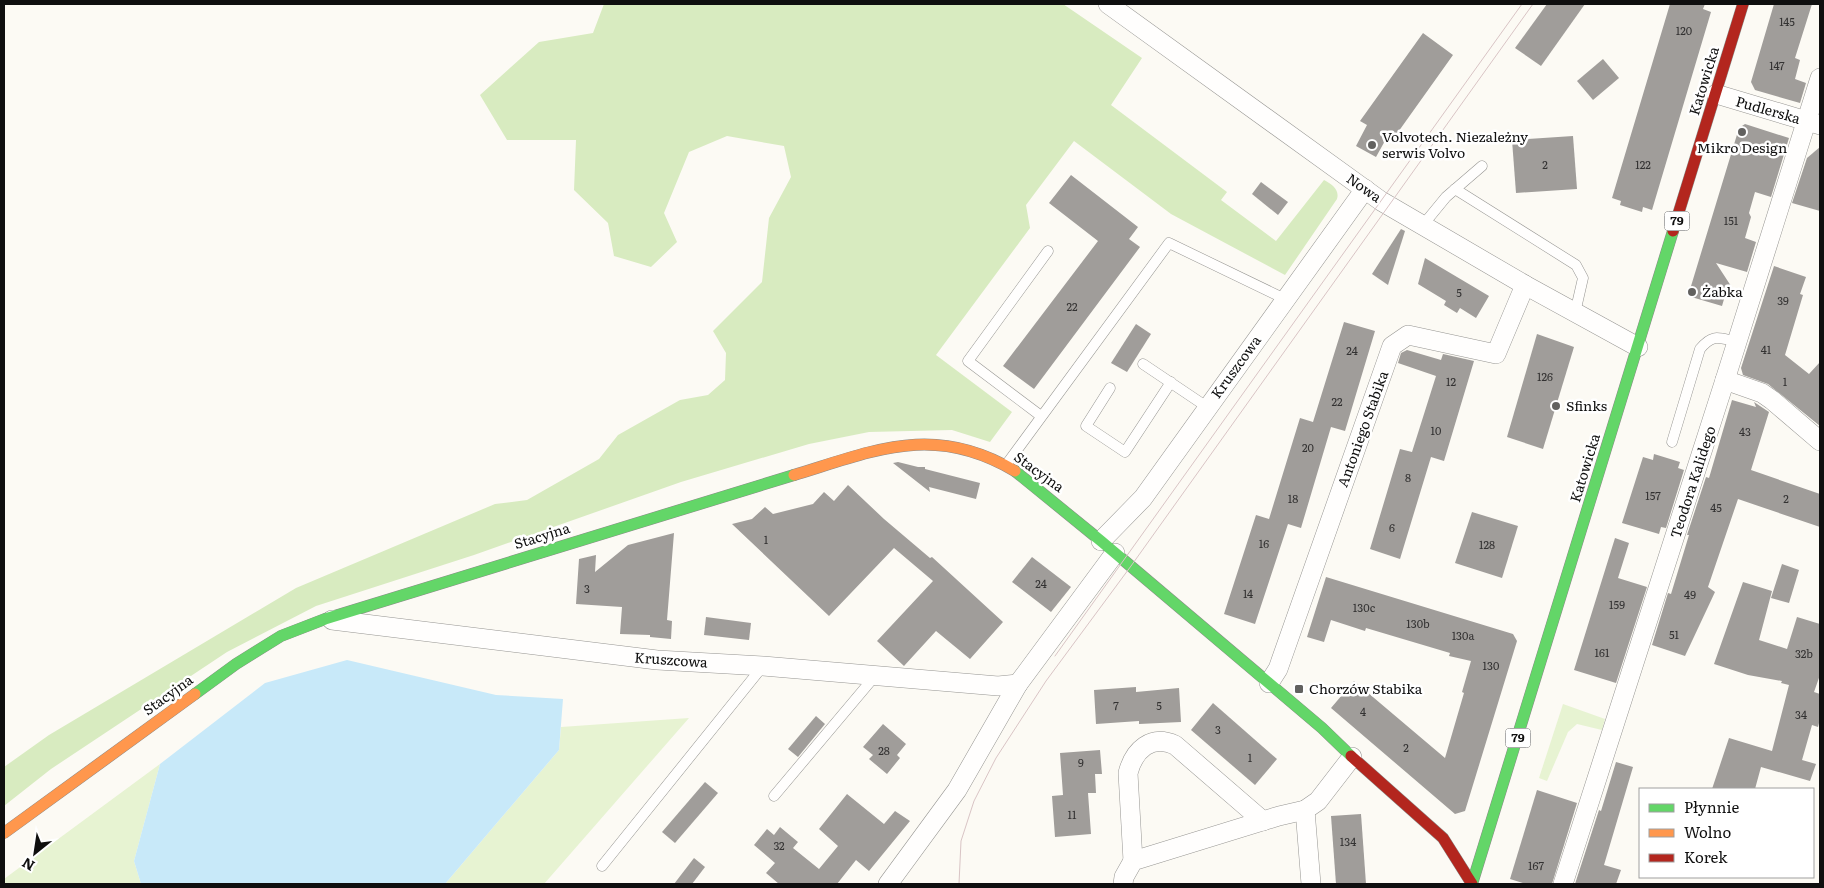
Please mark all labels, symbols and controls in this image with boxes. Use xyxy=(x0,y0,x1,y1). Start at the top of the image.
house number: 145 xyxy=(1779,13,1795,29)
house number: 120 xyxy=(1676,22,1692,38)
street label: Katowicka xyxy=(1683,44,1723,117)
house number: 147 xyxy=(1769,57,1785,73)
street label: Pudlerska xyxy=(1734,90,1803,128)
place label: Volvotech. Niezależny serwis Volvo xyxy=(1382,126,1529,162)
marker: Mikro Design xyxy=(1736,126,1748,138)
place label: Mikro Design xyxy=(1697,137,1787,157)
marker: Volvotech. Niezależny serwis Volvo xyxy=(1366,139,1378,151)
house number: 2 xyxy=(1542,156,1548,172)
house number: 122 xyxy=(1635,156,1651,172)
street label: Nowa xyxy=(1343,168,1386,207)
road number: 79 xyxy=(1664,212,1690,230)
house number: 151 xyxy=(1724,212,1739,228)
place label: Żabka xyxy=(1702,281,1743,301)
house number: 5 xyxy=(1456,284,1462,300)
marker: Żabka xyxy=(1686,286,1698,298)
house number: 39 xyxy=(1777,292,1789,308)
house number: 22 xyxy=(1066,298,1078,314)
street label: Kruszcowa xyxy=(1205,330,1265,402)
house number: 41 xyxy=(1761,341,1772,357)
house number: 24 xyxy=(1346,342,1358,358)
street label: Antoniego Stabika xyxy=(1332,367,1393,490)
house number: 126 xyxy=(1537,368,1553,384)
house number: 12 xyxy=(1446,373,1456,389)
house number: 1 xyxy=(1783,373,1788,389)
house number: 22 xyxy=(1331,393,1343,409)
place label: Sfinks xyxy=(1566,395,1607,415)
marker: Sfinks xyxy=(1550,400,1562,412)
house number: 10 xyxy=(1431,422,1441,438)
street label: Teodora Kalidego xyxy=(1664,423,1720,540)
house number: 43 xyxy=(1739,423,1751,439)
street label: Katowicka xyxy=(1564,431,1604,504)
house number: 20 xyxy=(1302,439,1314,455)
street label: Stacyjna xyxy=(1010,446,1069,496)
house number: 8 xyxy=(1405,469,1411,485)
house number: 157 xyxy=(1645,487,1661,503)
house number: 18 xyxy=(1288,490,1298,506)
house number: 2 xyxy=(1783,490,1789,506)
house number: 45 xyxy=(1710,499,1722,515)
street label: Stacyjna xyxy=(511,517,573,553)
house number: 6 xyxy=(1389,519,1395,535)
house number: 1 xyxy=(764,531,769,547)
house number: 16 xyxy=(1259,535,1269,551)
house number: 128 xyxy=(1479,536,1495,552)
house number: 24 xyxy=(1035,575,1047,591)
house number: 3 xyxy=(584,580,590,596)
house number: 14 xyxy=(1243,585,1253,601)
house number: 49 xyxy=(1684,586,1696,602)
house number: 159 xyxy=(1609,596,1625,612)
house number: 130c xyxy=(1353,599,1376,615)
house number: 130b xyxy=(1406,615,1430,631)
house number: 51 xyxy=(1669,626,1680,642)
house number: 130a xyxy=(1452,627,1474,643)
house number: 161 xyxy=(1595,644,1610,660)
house number: 32b xyxy=(1795,645,1813,661)
street label: Kruszcowa xyxy=(634,646,709,672)
house number: 130 xyxy=(1483,657,1499,673)
street label: Stacyjna xyxy=(138,669,197,719)
place label: Chorzów Stabika xyxy=(1309,678,1423,698)
marker: Chorzów Stabika xyxy=(1293,683,1305,695)
house number: 7 xyxy=(1113,697,1119,713)
house number: 5 xyxy=(1156,697,1162,713)
house number: 4 xyxy=(1360,703,1366,719)
house number: 34 xyxy=(1795,706,1807,722)
house number: 3 xyxy=(1215,721,1221,737)
road number: 79 xyxy=(1506,728,1530,748)
house number: 2 xyxy=(1403,739,1409,755)
house number: 28 xyxy=(878,742,890,758)
house number: 1 xyxy=(1248,749,1253,765)
house number: 9 xyxy=(1078,754,1084,770)
legend xyxy=(1639,788,1814,878)
text: Płynnie xyxy=(1684,795,1739,818)
house number: 11 xyxy=(1068,806,1077,822)
text: Wolno xyxy=(1684,820,1731,843)
north arrow xyxy=(10,828,60,878)
house number: 134 xyxy=(1340,833,1356,849)
house number: 32 xyxy=(773,837,785,853)
text: Korek xyxy=(1684,845,1728,868)
text: N xyxy=(18,853,38,877)
house number: 167 xyxy=(1528,857,1544,873)

